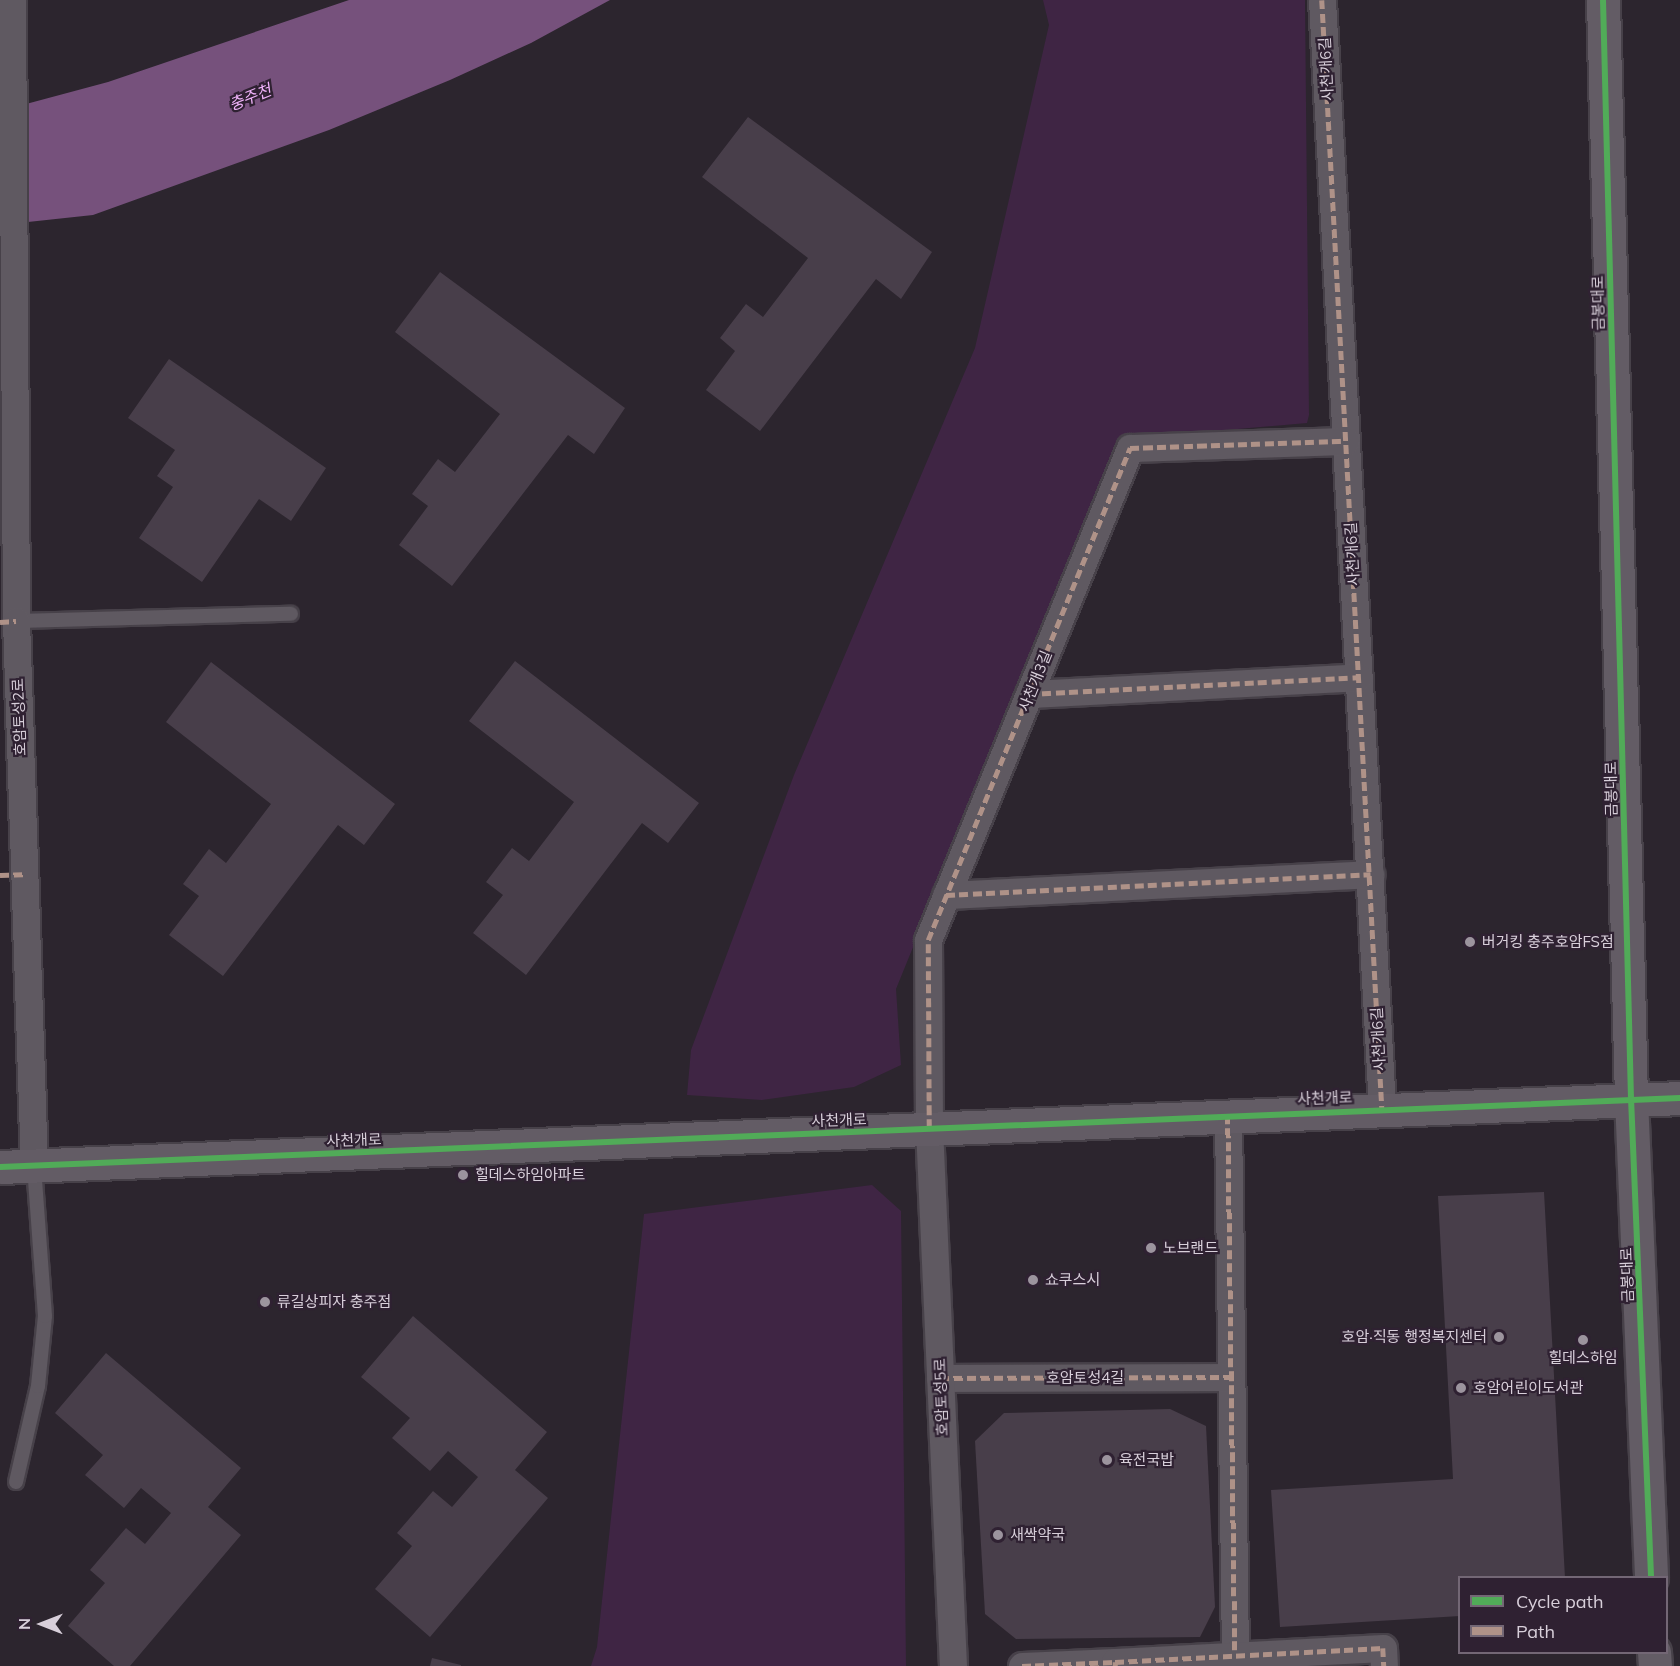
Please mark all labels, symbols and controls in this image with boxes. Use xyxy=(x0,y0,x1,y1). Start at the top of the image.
street label: 사천개6길 xyxy=(1315,36,1337,102)
water label: 충주천 xyxy=(226,80,274,114)
street label: 금봉대로 xyxy=(1589,275,1607,331)
street label: 사천개6길 xyxy=(1341,521,1363,587)
street label: 사천개3길 xyxy=(1015,648,1055,714)
street label: 호암토성2로 xyxy=(9,678,29,756)
street label: 금봉대로 xyxy=(1602,761,1620,817)
place label: 버거킹 충주호암FS점 xyxy=(1482,933,1614,951)
marker: 버거킹 충주호암FS점 xyxy=(1463,935,1477,949)
street label: 사천개6길 xyxy=(1367,1006,1389,1072)
street label: 사천개로 xyxy=(1297,1088,1353,1108)
street label: 사천개로 xyxy=(811,1110,867,1130)
street label: 사천개로 xyxy=(326,1130,382,1150)
place label: 힐데스하임아파트 xyxy=(475,1166,585,1184)
marker: 힐데스하임아파트 xyxy=(456,1168,470,1182)
place label: 노브랜드 xyxy=(1163,1239,1218,1257)
marker: 노브랜드 xyxy=(1144,1241,1158,1255)
street label: 금봉대로 xyxy=(1617,1247,1637,1303)
place label: 쇼쿠스시 xyxy=(1045,1271,1100,1289)
marker: 쇼쿠스시 xyxy=(1026,1273,1040,1287)
place label: 류길상피자 충주점 xyxy=(277,1293,391,1311)
marker: 류길상피자 충주점 xyxy=(258,1295,272,1309)
place label: 호암·직동 행정복지센터 xyxy=(1342,1328,1487,1346)
marker: 호암·직동 행정복지센터 xyxy=(1492,1330,1506,1344)
marker: 힐데스하임 xyxy=(1576,1333,1590,1347)
place label: 힐데스하임 xyxy=(1549,1349,1617,1367)
street label: 호암토성5로 xyxy=(931,1358,951,1436)
street label: 호암토성4길 xyxy=(1046,1369,1124,1387)
place label: 호암어린이도서관 xyxy=(1473,1379,1583,1397)
marker: 호암어린이도서관 xyxy=(1454,1381,1468,1395)
place label: 육전국밥 xyxy=(1119,1451,1174,1469)
marker: 육전국밥 xyxy=(1100,1453,1114,1467)
place label: 새싹약국 xyxy=(1010,1526,1065,1544)
marker: 새싹약국 xyxy=(991,1528,1005,1542)
legend xyxy=(1458,1576,1668,1654)
text: Cycle path xyxy=(1516,1590,1603,1613)
north arrow xyxy=(12,1594,72,1654)
text: N xyxy=(14,1618,34,1630)
text: Path xyxy=(1516,1620,1555,1643)

